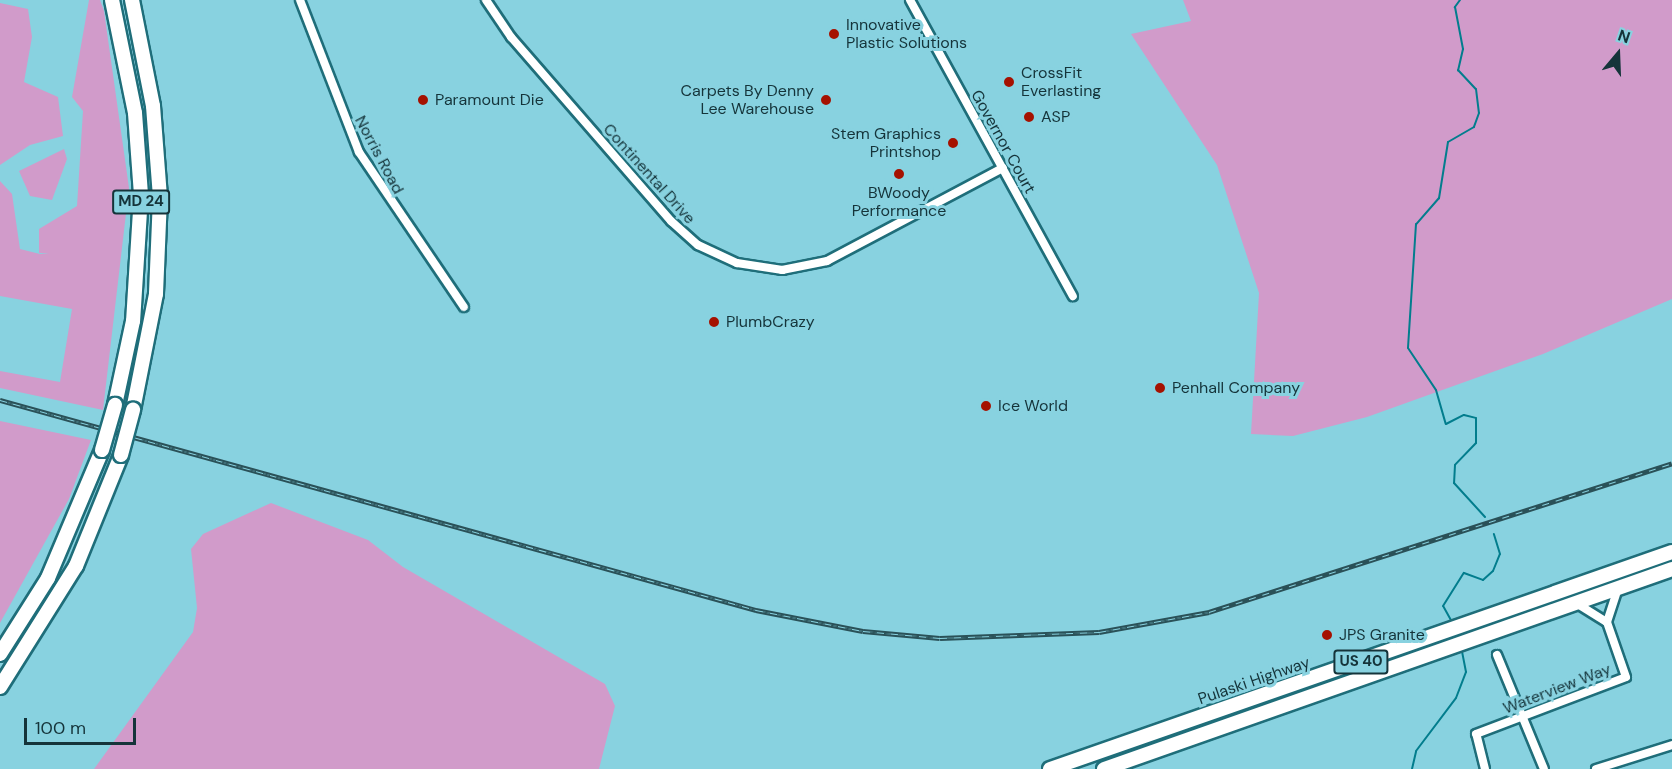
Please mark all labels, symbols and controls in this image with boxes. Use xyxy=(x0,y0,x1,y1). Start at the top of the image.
place label: Innovative Plastic Solutions xyxy=(846,15,967,53)
north arrow xyxy=(1588,24,1648,84)
text: N xyxy=(1615,25,1633,48)
marker: Innovative Plastic Solutions xyxy=(827,27,841,41)
place label: CrossFit Everlasting xyxy=(1021,63,1101,101)
marker: CrossFit Everlasting xyxy=(1002,75,1016,89)
place label: Carpets By Denny Lee Warehouse xyxy=(681,81,814,119)
street label: Governor Court xyxy=(967,87,1039,197)
place label: Paramount Die xyxy=(435,90,544,110)
marker: Paramount Die xyxy=(416,93,430,107)
marker: Carpets By Denny Lee Warehouse xyxy=(819,93,833,107)
place label: ASP xyxy=(1041,107,1070,127)
marker: ASP xyxy=(1022,110,1036,124)
street label: Norris Road xyxy=(350,113,408,197)
street label: Continental Drive xyxy=(599,120,699,228)
place label: Stem Graphics Printshop xyxy=(831,124,941,162)
marker: Stem Graphics Printshop xyxy=(946,136,960,150)
marker: BWoody Performance xyxy=(892,167,906,181)
place label: BWoody Performance xyxy=(852,183,946,221)
road number: MD 24 xyxy=(111,190,171,214)
place label: PlumbCrazy xyxy=(726,312,815,332)
marker: PlumbCrazy xyxy=(707,315,721,329)
place label: Penhall Company xyxy=(1172,378,1300,398)
marker: Penhall Company xyxy=(1153,381,1167,395)
place label: Ice World xyxy=(998,396,1068,416)
marker: Ice World xyxy=(979,399,993,413)
place label: JPS Granite xyxy=(1339,625,1425,645)
marker: JPS Granite xyxy=(1320,628,1334,642)
road number: US 40 xyxy=(1332,650,1390,674)
street label: Pulaski Highway xyxy=(1196,653,1312,709)
street label: Waterview Way xyxy=(1500,660,1614,718)
scale bar xyxy=(27,706,140,744)
text: 100 m xyxy=(35,716,86,740)

